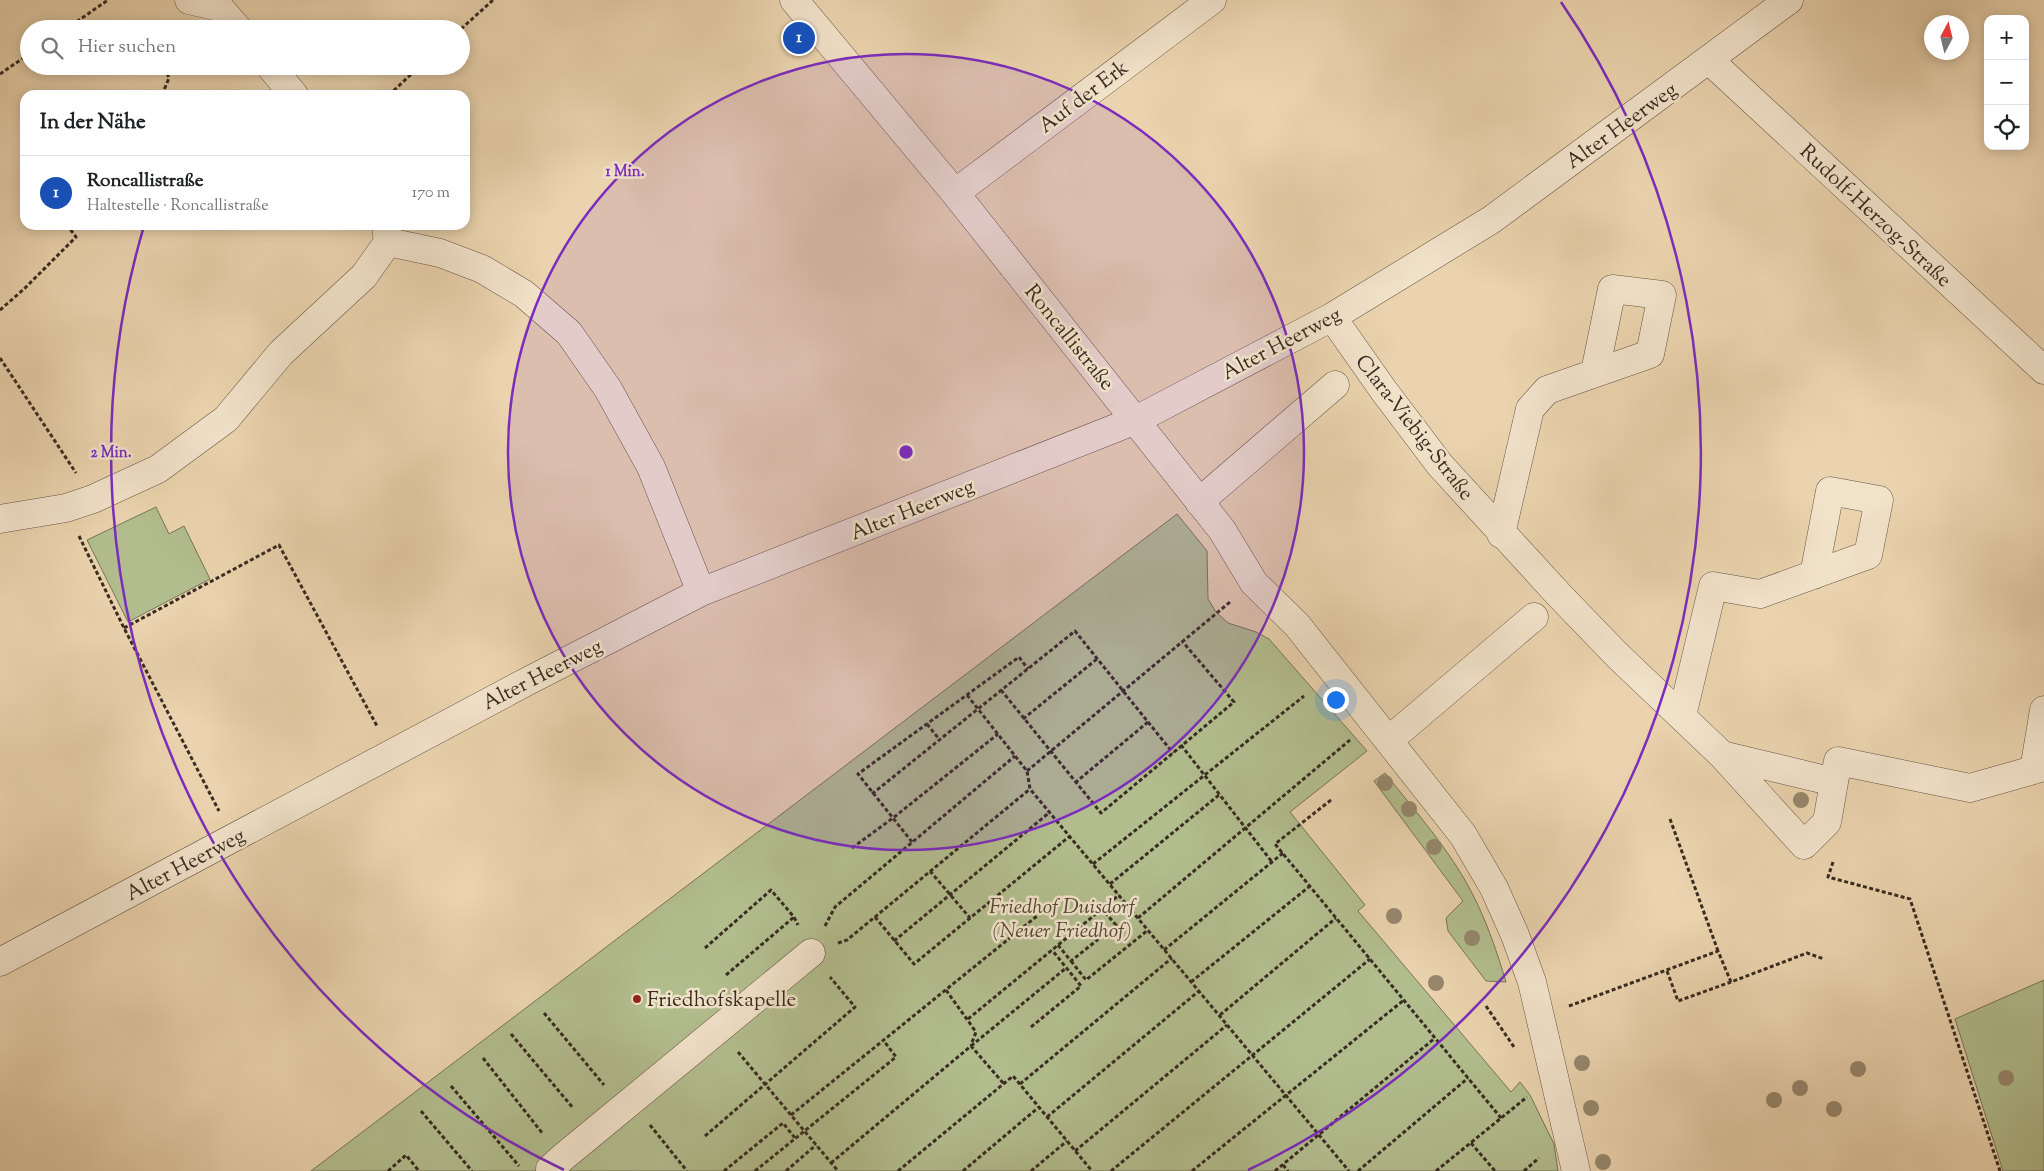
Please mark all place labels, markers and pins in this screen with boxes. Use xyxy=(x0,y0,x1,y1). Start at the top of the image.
pin: 1 xyxy=(783,19,815,57)
centre of rings xyxy=(897,443,915,461)
place label: Friedhofskapelle xyxy=(647,986,796,1016)
marker: Friedhofskapelle xyxy=(631,993,643,1005)

